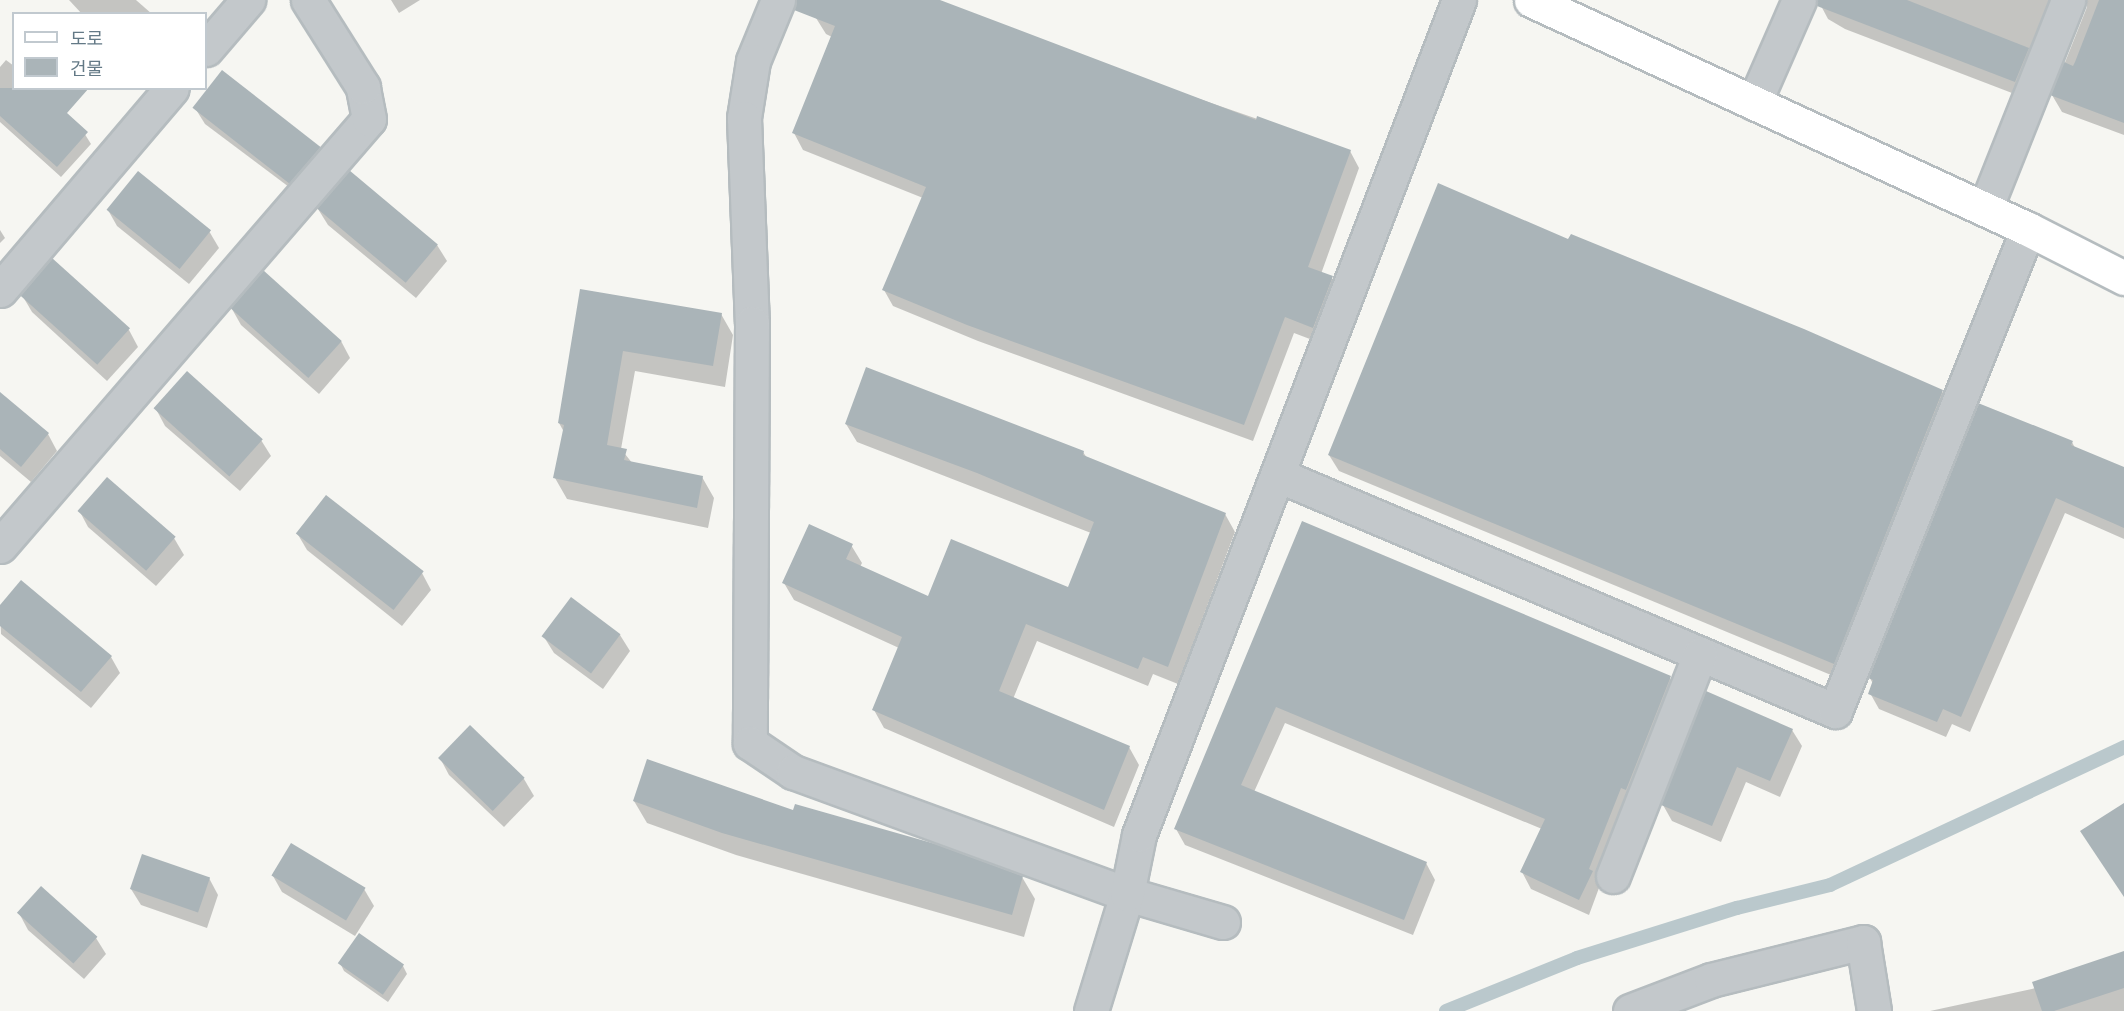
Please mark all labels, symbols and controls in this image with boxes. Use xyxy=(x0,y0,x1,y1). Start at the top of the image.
legend xyxy=(12,12,207,90)
text: 도로 xyxy=(70,29,103,49)
text: 건물 xyxy=(70,59,103,79)

